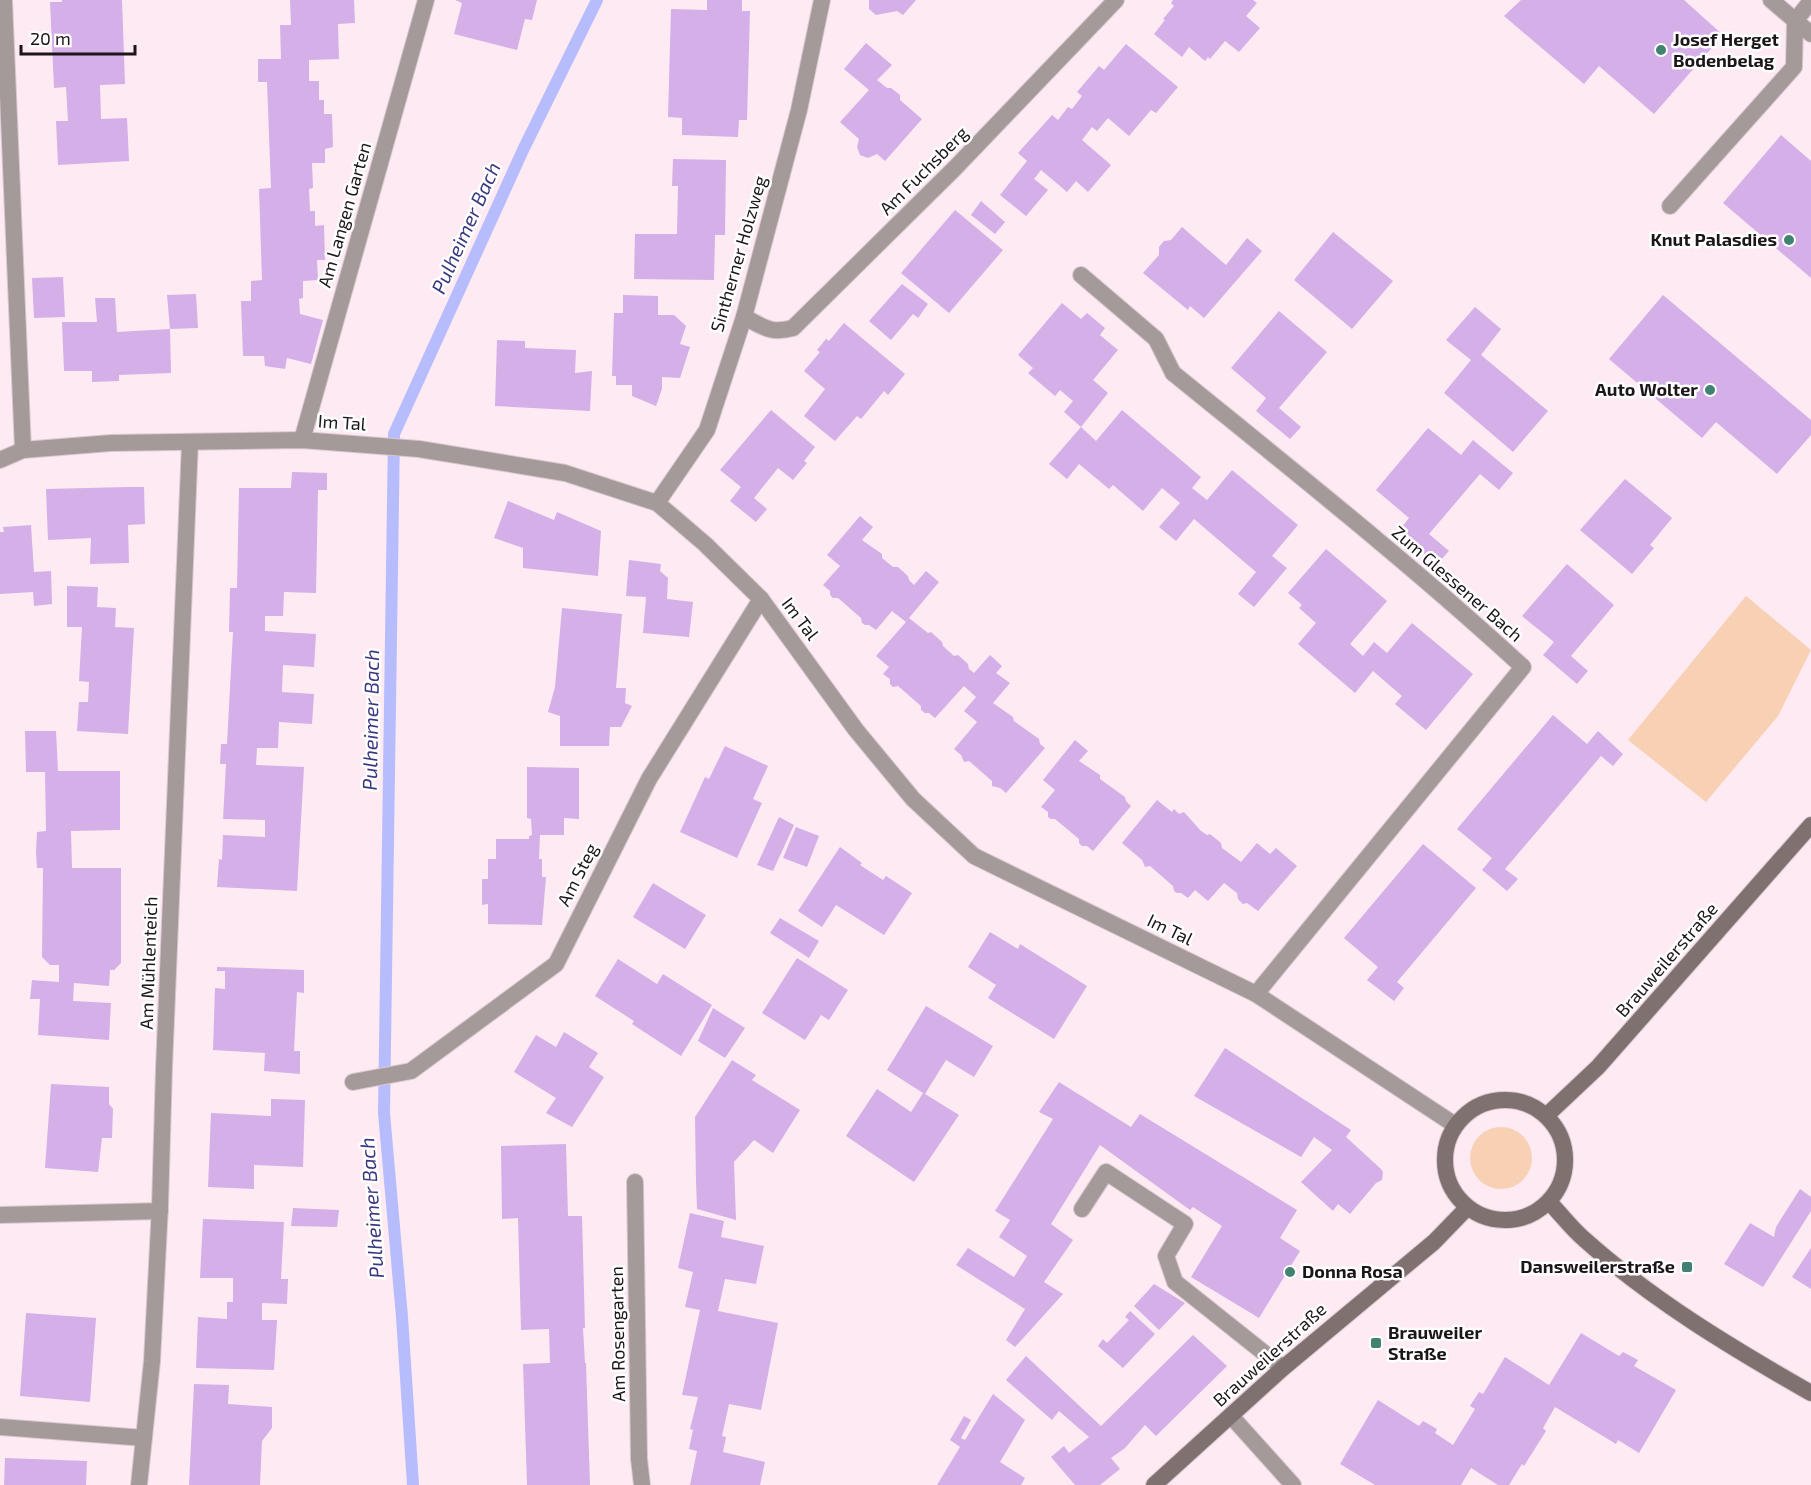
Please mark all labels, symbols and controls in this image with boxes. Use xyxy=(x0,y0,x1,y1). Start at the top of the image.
scale bar xyxy=(21,18,135,56)
text: 20 m xyxy=(30,27,71,49)
place label: Josef Herget Bodenbelag xyxy=(1673,28,1780,71)
marker: Josef Herget Bodenbelag xyxy=(1654,43,1668,57)
street label: Am Fuchsberg xyxy=(874,121,972,219)
street label: Am Langen Garten xyxy=(313,140,375,290)
water label: Pulheimer Bach xyxy=(425,158,505,297)
street label: Sintherner Holzweg xyxy=(705,173,771,334)
place label: Knut Palasdies xyxy=(1650,228,1777,250)
marker: Knut Palasdies xyxy=(1782,233,1796,247)
place label: Auto Wolter xyxy=(1595,378,1698,400)
marker: Auto Wolter xyxy=(1703,383,1717,397)
street label: Im Tal xyxy=(317,409,367,435)
street label: Zum Glessener Bach xyxy=(1388,521,1527,646)
street label: Im Tal xyxy=(778,593,824,645)
water label: Pulheimer Bach xyxy=(357,649,383,791)
street label: Am Steg xyxy=(552,839,602,910)
street label: Am Mühlenteich xyxy=(135,896,161,1030)
street label: Brauweilerstraße xyxy=(1611,898,1722,1021)
street label: Im Tal xyxy=(1144,909,1197,950)
water label: Pulheimer Bach xyxy=(354,1137,388,1279)
place label: Dansweilerstraße xyxy=(1520,1255,1675,1277)
place label: Donna Rosa xyxy=(1302,1260,1403,1282)
marker: Dansweilerstraße xyxy=(1680,1260,1694,1274)
marker: Donna Rosa xyxy=(1283,1265,1297,1279)
street label: Am Rosengarten xyxy=(605,1266,629,1402)
street label: Brauweilerstraße xyxy=(1208,1298,1330,1411)
place label: Brauweiler Straße xyxy=(1388,1321,1482,1364)
marker: Brauweiler Straße xyxy=(1369,1336,1383,1350)

